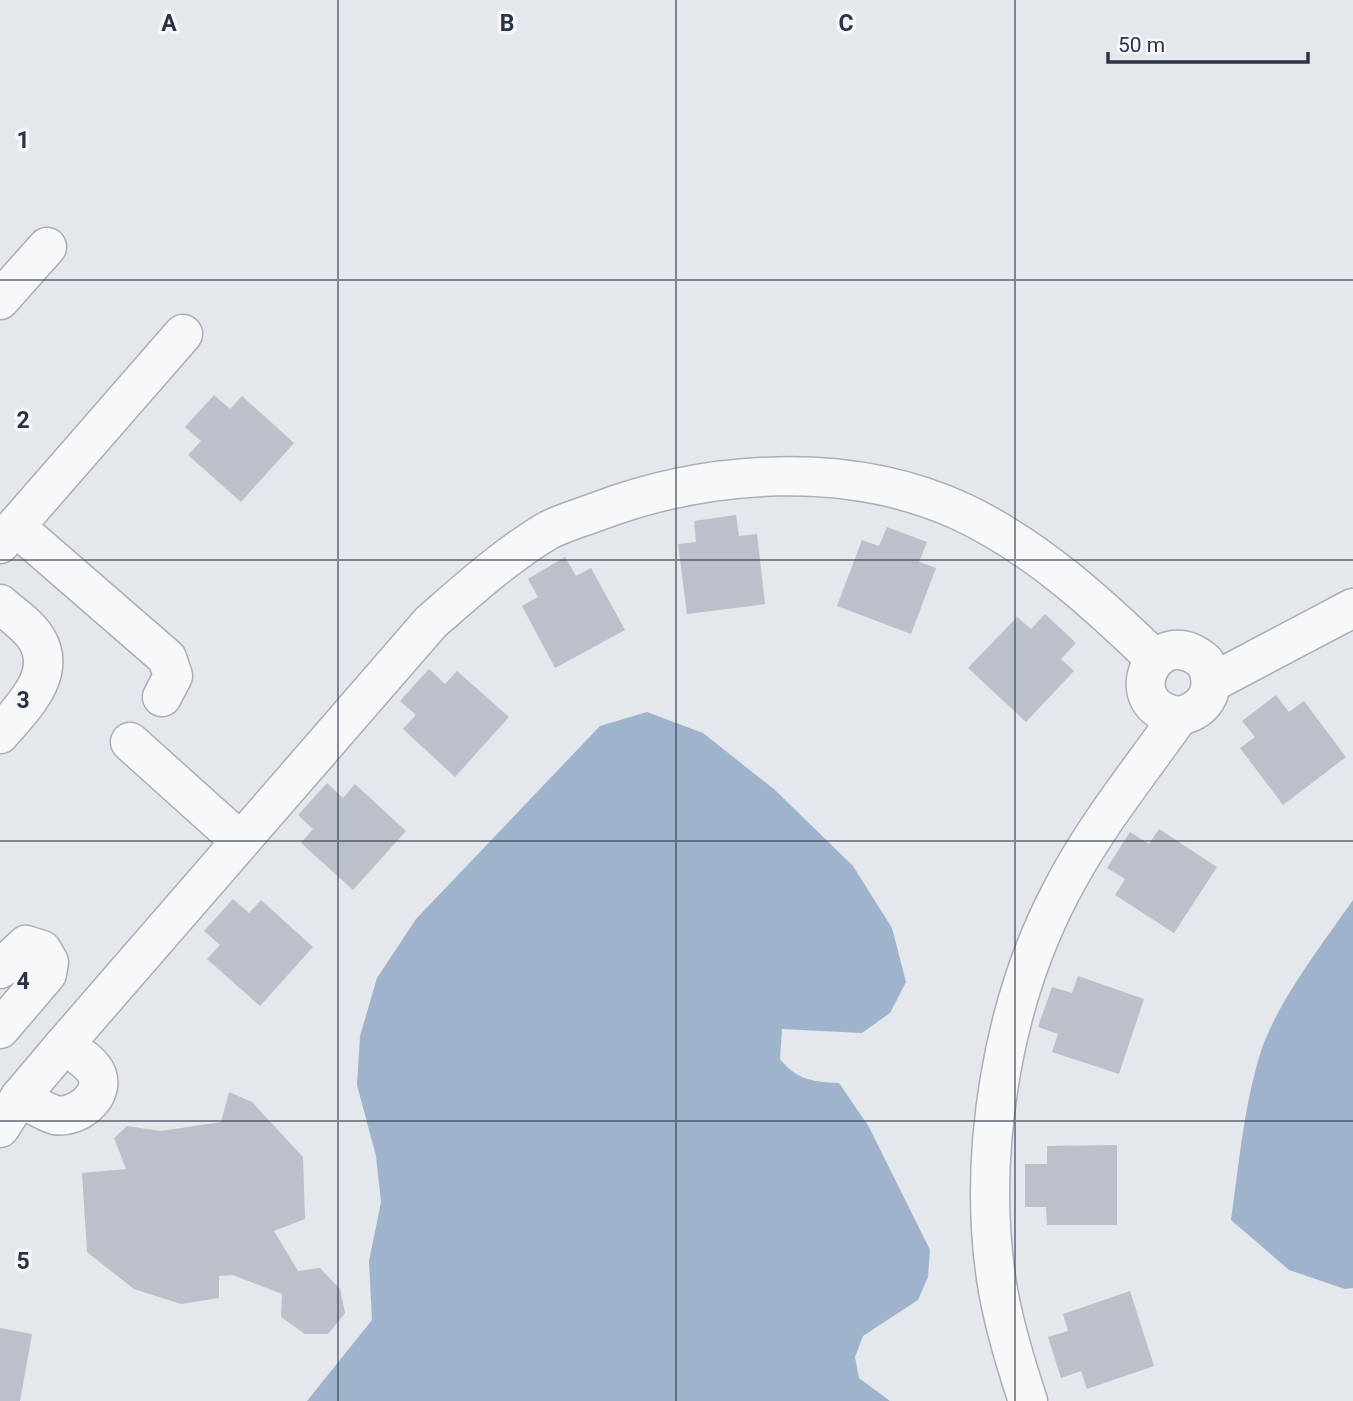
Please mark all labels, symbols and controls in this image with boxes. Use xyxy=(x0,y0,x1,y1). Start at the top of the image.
text: A xyxy=(161,10,177,37)
text: B xyxy=(500,10,514,37)
text: C xyxy=(838,10,854,37)
scale bar xyxy=(1108,21,1308,65)
text: 50 m xyxy=(1118,33,1165,57)
text: 1 xyxy=(16,127,30,154)
text: 2 xyxy=(16,407,30,434)
text: 3 xyxy=(16,687,30,714)
text: 4 xyxy=(16,968,30,995)
text: 5 xyxy=(16,1248,30,1275)

